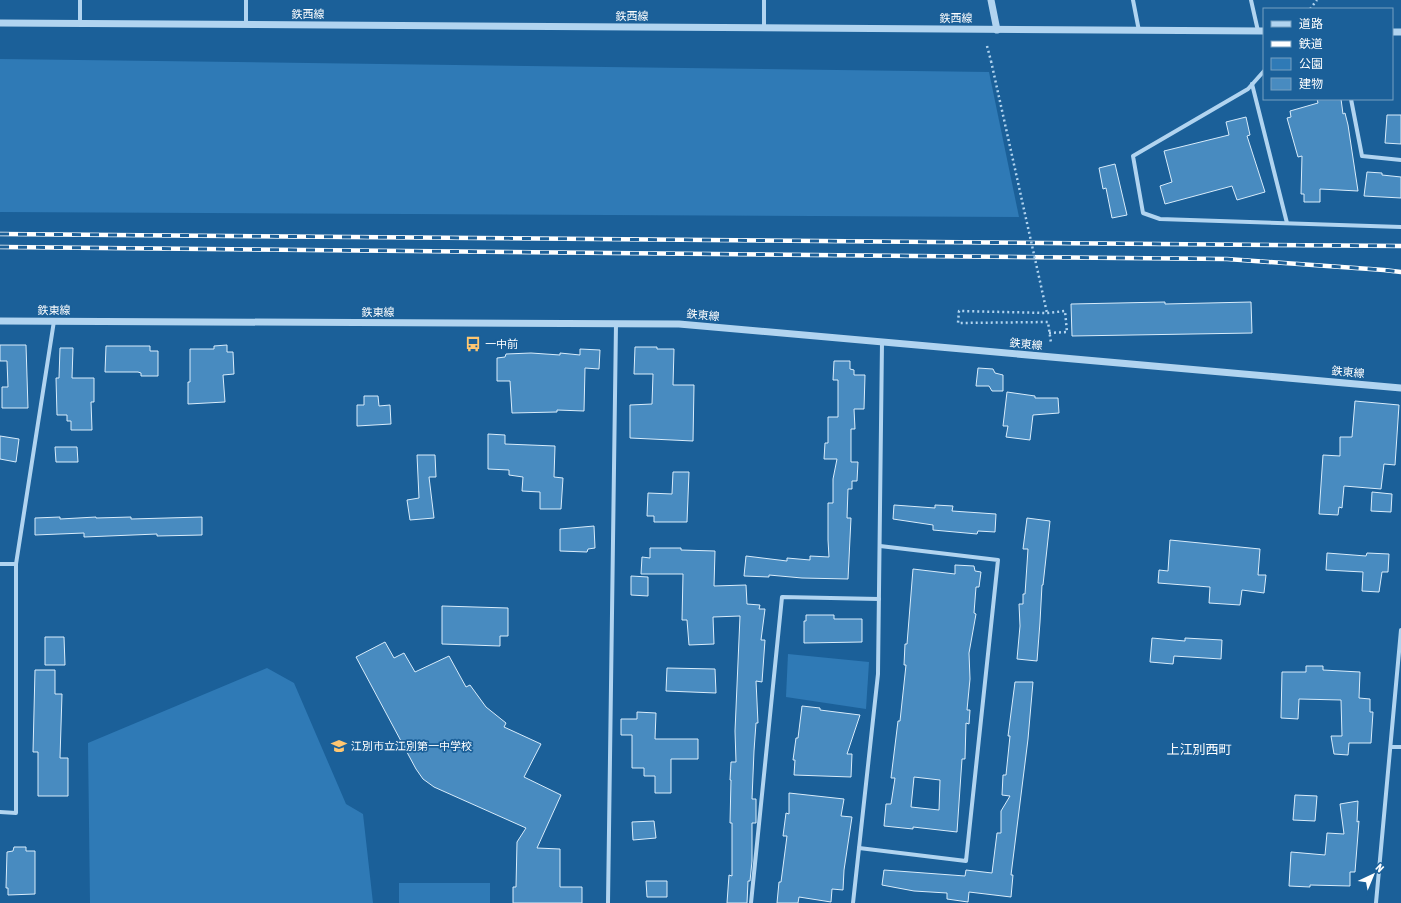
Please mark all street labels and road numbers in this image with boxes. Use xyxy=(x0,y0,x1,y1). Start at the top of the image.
street label: 鉄西線 xyxy=(292,8,325,20)
street label: 鉄西線 xyxy=(616,10,649,22)
street label: 鉄西線 xyxy=(940,12,973,24)
street label: 鉄東線 xyxy=(38,304,71,316)
street label: 鉄東線 xyxy=(362,306,395,318)
street label: 鉄東線 xyxy=(686,308,720,322)
street label: 鉄東線 xyxy=(1009,337,1043,351)
street label: 鉄東線 xyxy=(1331,365,1365,379)

